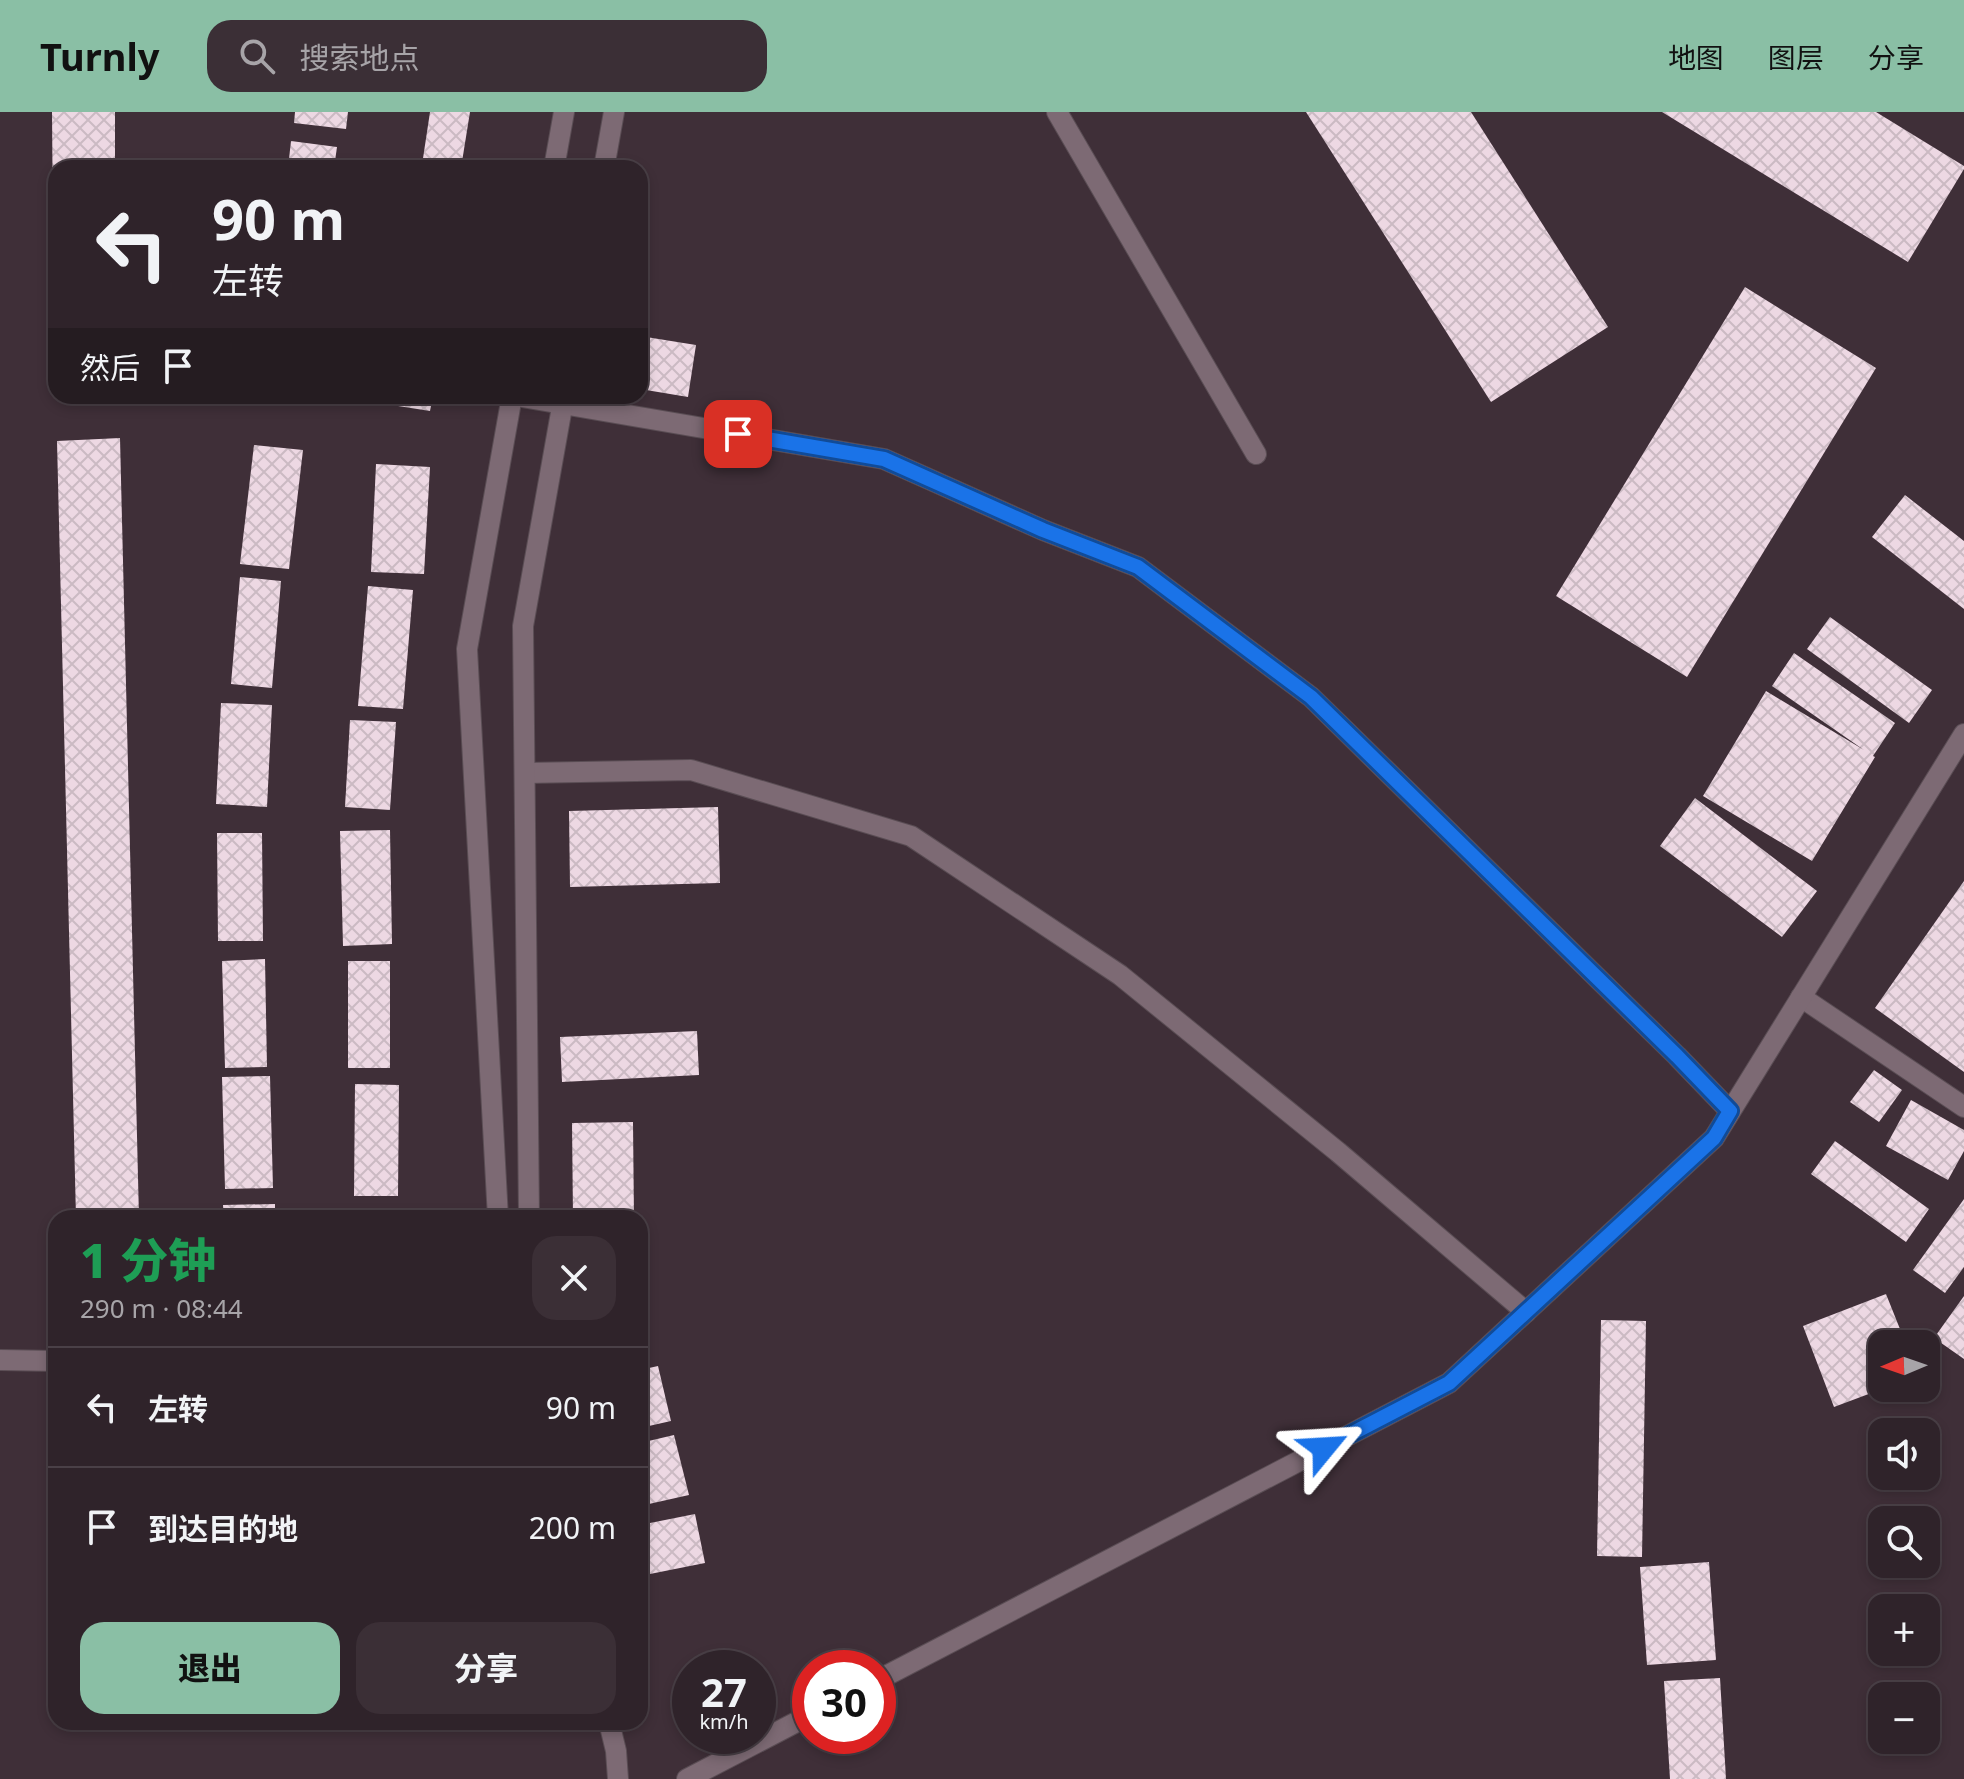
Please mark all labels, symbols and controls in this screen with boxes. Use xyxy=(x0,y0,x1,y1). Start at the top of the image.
search box xyxy=(207,20,767,92)
text: Turnly xyxy=(40,30,159,82)
icon: search xyxy=(235,34,279,78)
text: 搜索地点 xyxy=(299,37,419,78)
text: 地图 xyxy=(1668,38,1724,76)
text: 图层 xyxy=(1768,38,1824,76)
text: 分享 xyxy=(1868,38,1924,76)
text: 90 m xyxy=(212,180,345,256)
icon: left xyxy=(80,192,184,296)
text: 左转 xyxy=(212,256,284,305)
icon: arrive xyxy=(156,344,200,388)
text: 然后 xyxy=(80,347,140,388)
pin xyxy=(704,400,772,468)
icon: arrive xyxy=(716,412,760,456)
text: 1 分钟 xyxy=(80,1227,216,1292)
button: close xyxy=(532,1236,616,1320)
text: 290 m · 08:44 xyxy=(80,1290,243,1326)
north arrow xyxy=(1868,1330,1940,1402)
map controls xyxy=(1868,1330,1940,1754)
icon: left xyxy=(80,1385,124,1429)
text: 90 m xyxy=(546,1387,616,1428)
text: 左转 xyxy=(148,1388,208,1429)
position arrow xyxy=(1282,1406,1366,1490)
button: sound xyxy=(1868,1418,1940,1490)
icon: arrive xyxy=(80,1505,124,1549)
button: search xyxy=(1868,1506,1940,1578)
text: 200 m xyxy=(529,1507,616,1548)
text: 到达目的地 xyxy=(148,1508,298,1549)
button: + xyxy=(1868,1594,1940,1666)
button: 退出 xyxy=(80,1622,340,1714)
button: 分享 xyxy=(356,1622,616,1714)
speed limit sign: 30 xyxy=(792,1650,896,1754)
text: 27 xyxy=(701,1664,747,1719)
button: − xyxy=(1868,1682,1940,1754)
text: km/h xyxy=(699,1708,749,1735)

